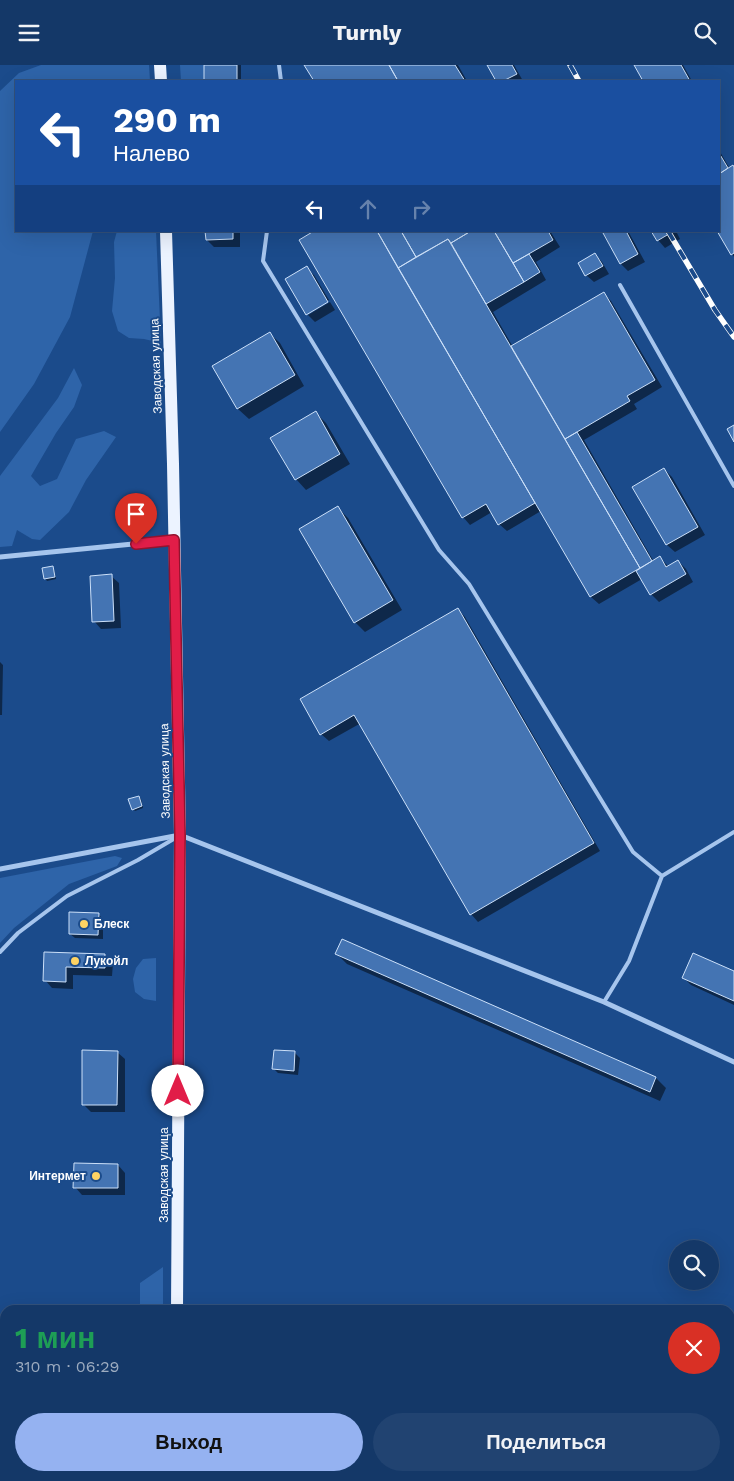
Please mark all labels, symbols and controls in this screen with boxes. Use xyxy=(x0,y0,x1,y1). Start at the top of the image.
icon: menu xyxy=(15,19,43,47)
icon: search xyxy=(691,19,719,47)
text: Turnly xyxy=(333,20,401,45)
text: 290 m xyxy=(113,99,221,141)
icon: left xyxy=(30,100,95,165)
text: Налево xyxy=(113,141,190,166)
icon: left xyxy=(301,195,329,223)
icon: ahead xyxy=(354,195,382,223)
icon: right xyxy=(407,195,435,223)
street label: Заводская улица xyxy=(147,318,165,414)
pin xyxy=(115,493,157,544)
icon: arrive xyxy=(122,500,150,528)
street label: Заводская улица xyxy=(157,723,173,819)
place label: Блеск xyxy=(94,917,130,931)
marker: Блеск xyxy=(78,918,90,930)
place label: Лукойл xyxy=(85,954,128,968)
marker: Лукойл xyxy=(69,955,81,967)
position arrow xyxy=(151,1064,203,1116)
street label: Заводская улица xyxy=(157,1127,171,1223)
place label: Интермет xyxy=(29,1169,86,1183)
marker: Интермет xyxy=(90,1170,102,1182)
map controls xyxy=(669,1240,719,1290)
button: search xyxy=(669,1240,719,1290)
text: 1 мин xyxy=(15,1320,95,1355)
button: close xyxy=(668,1322,720,1374)
text: 310 m · 06:29 xyxy=(15,1357,119,1376)
button: Выход xyxy=(15,1413,363,1471)
button: Поделиться xyxy=(373,1413,720,1471)

